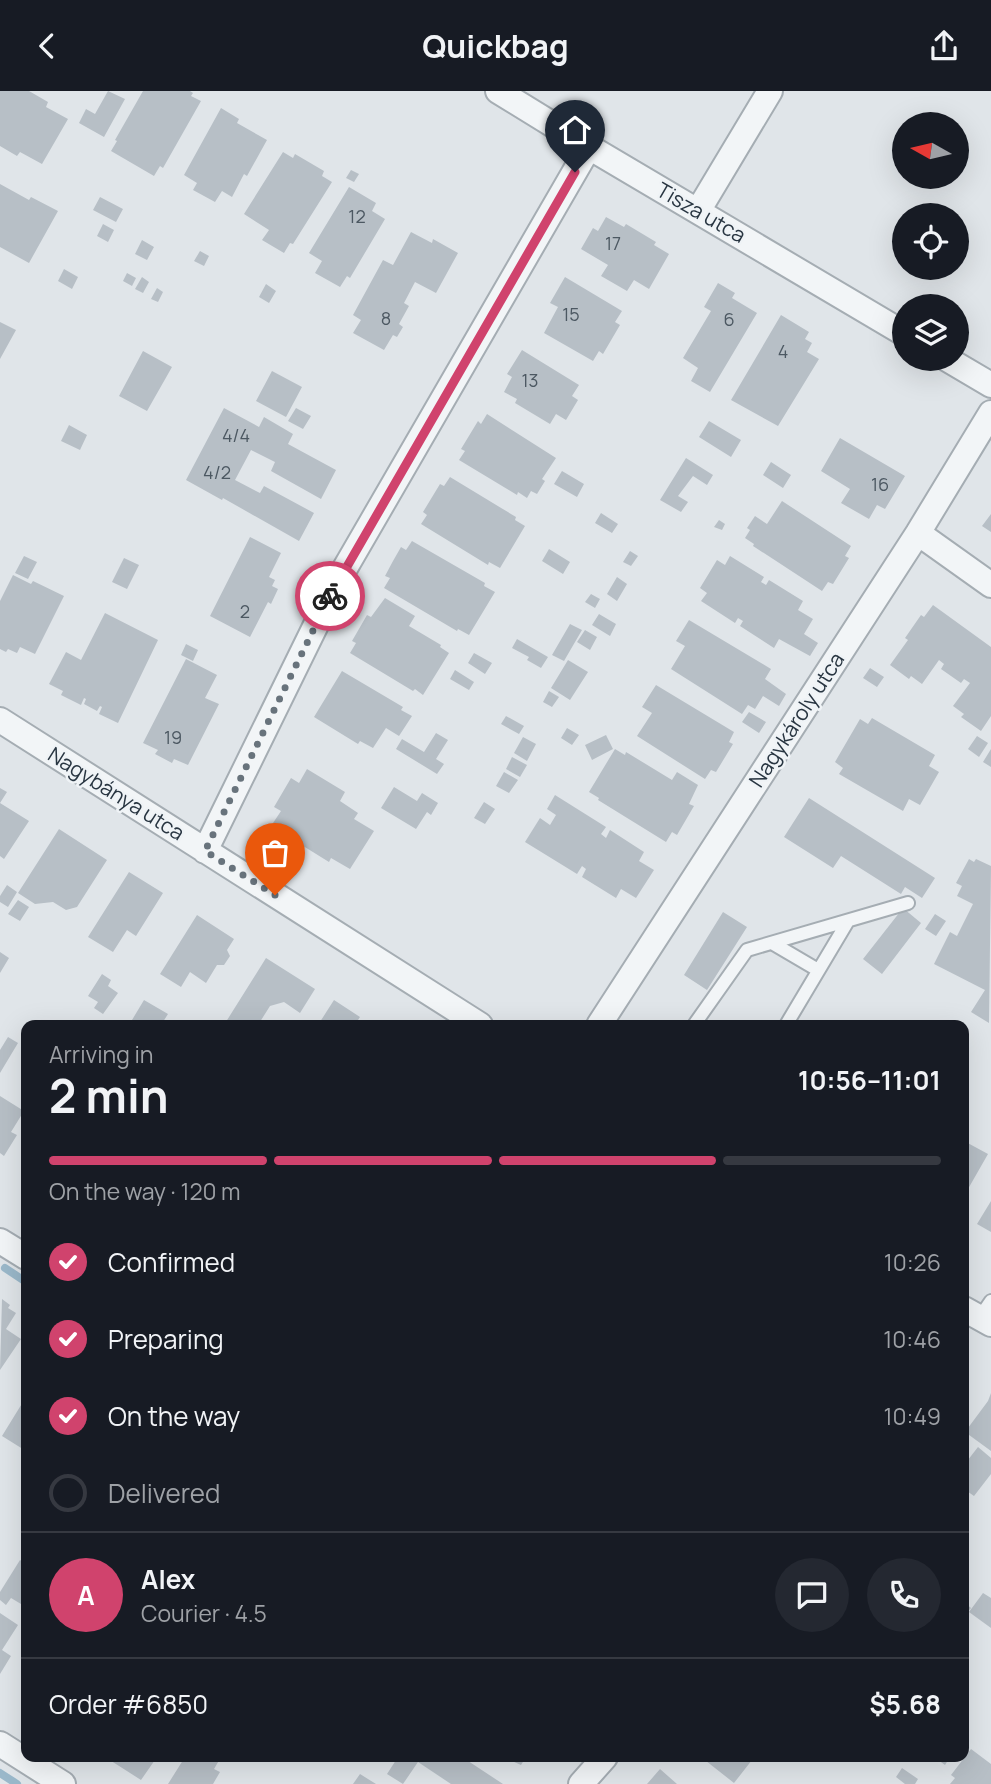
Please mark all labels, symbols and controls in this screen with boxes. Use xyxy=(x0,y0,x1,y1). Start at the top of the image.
text: Quickbag xyxy=(422,24,569,68)
icon: back xyxy=(28,27,66,65)
icon: share xyxy=(925,27,963,65)
pin xyxy=(545,100,605,172)
icon: home xyxy=(556,111,594,149)
north arrow xyxy=(892,112,970,189)
map controls xyxy=(892,112,969,371)
street label: Tisza utca xyxy=(652,175,751,249)
button: locate xyxy=(892,203,969,280)
house number: 12 xyxy=(348,204,366,228)
house number: 17 xyxy=(605,231,621,255)
button: layers xyxy=(892,294,969,371)
house number: 15 xyxy=(562,302,580,326)
house number: 8 xyxy=(381,306,391,330)
house number: 6 xyxy=(723,307,735,331)
house number: 4 xyxy=(778,339,788,363)
house number: 13 xyxy=(522,368,538,392)
house number: 4/4 xyxy=(222,423,250,447)
house number: 4/2 xyxy=(203,460,231,484)
house number: 16 xyxy=(871,472,889,496)
courier xyxy=(295,561,365,631)
icon: bike xyxy=(311,577,349,615)
house number: 2 xyxy=(240,599,250,623)
street label: Nagykároly utca xyxy=(742,647,850,792)
house number: 19 xyxy=(164,725,182,749)
street label: Nagybánya utca xyxy=(43,740,190,846)
pin xyxy=(245,823,305,895)
icon: bag xyxy=(256,834,294,872)
text: Arriving in xyxy=(49,1038,154,1070)
text: 10:56–11:01 xyxy=(798,1062,941,1098)
text: 2 min xyxy=(49,1064,169,1127)
text: On the way · 120 m xyxy=(49,1175,241,1207)
icon: check xyxy=(49,1243,87,1281)
text: Confirmed xyxy=(108,1244,235,1280)
text: 10:26 xyxy=(884,1246,941,1278)
icon: check xyxy=(49,1320,87,1358)
text: Preparing xyxy=(108,1321,224,1357)
text: 10:46 xyxy=(883,1323,941,1355)
icon: check xyxy=(49,1397,87,1435)
text: On the way xyxy=(108,1398,240,1434)
text: 10:49 xyxy=(884,1400,941,1432)
text: Delivered xyxy=(108,1475,220,1511)
button: chat xyxy=(775,1558,849,1632)
button: phone xyxy=(867,1558,941,1632)
text: Alex xyxy=(141,1561,195,1597)
text: A xyxy=(77,1577,95,1613)
text: Courier · 4.5 xyxy=(141,1597,267,1629)
text: Order #6850 xyxy=(49,1686,208,1722)
text: $5.68 xyxy=(869,1686,941,1722)

